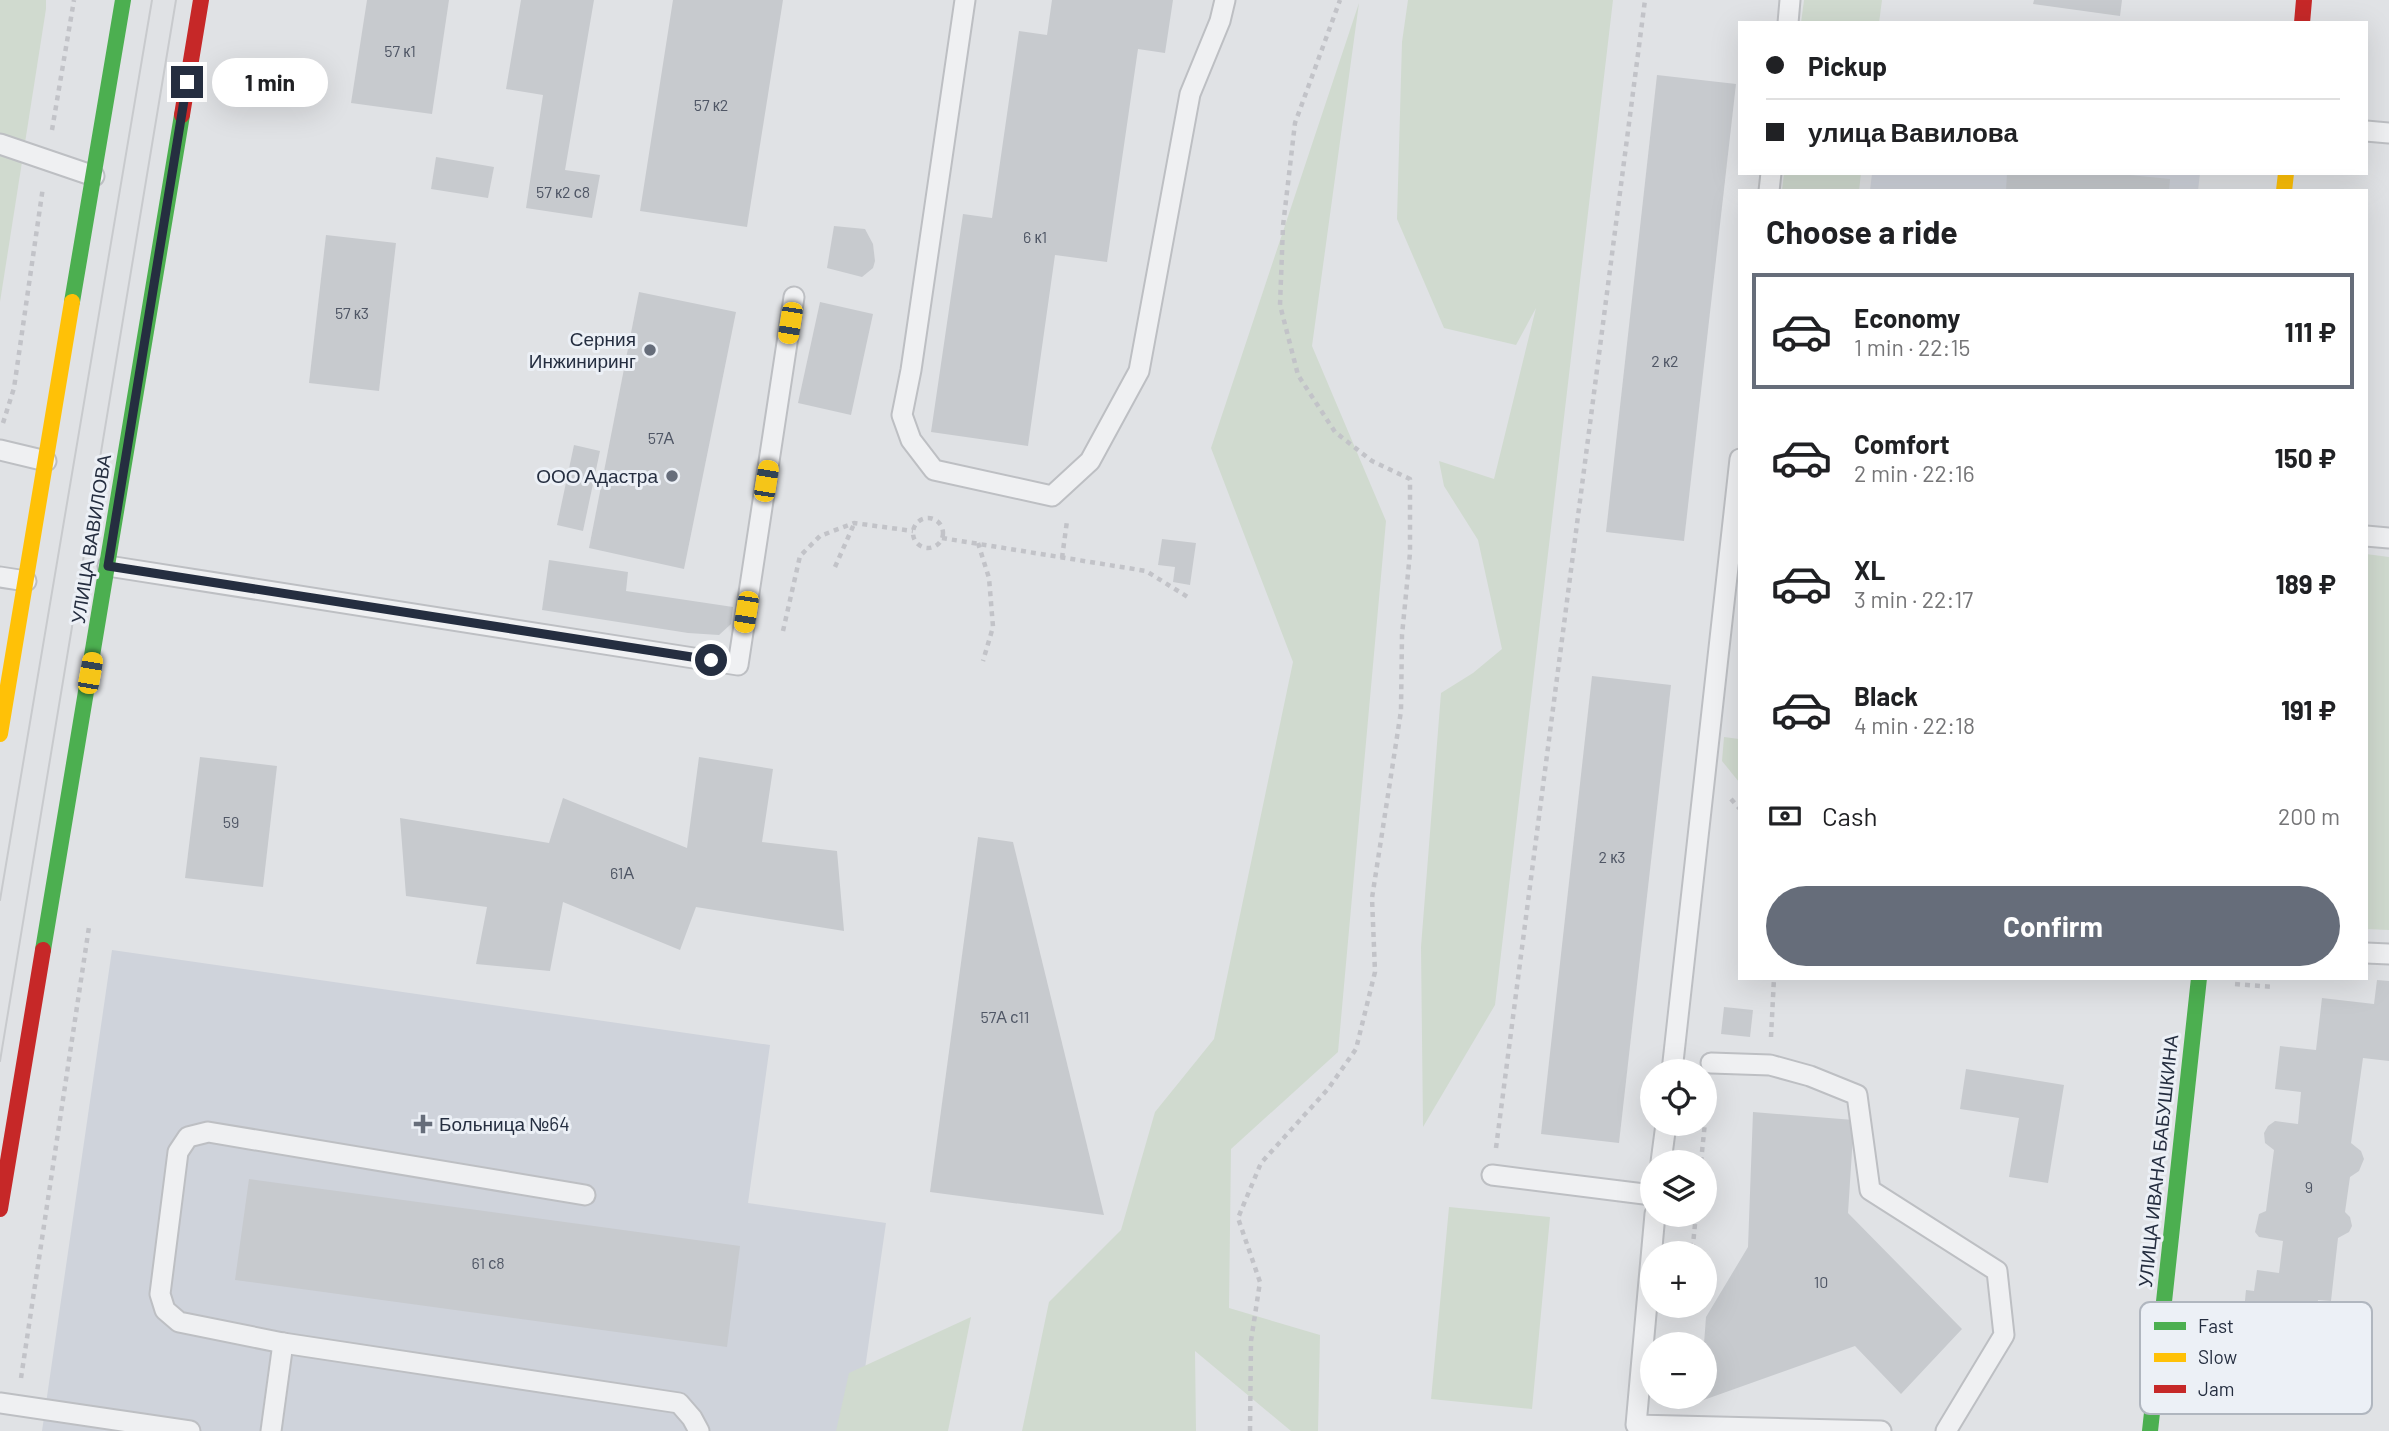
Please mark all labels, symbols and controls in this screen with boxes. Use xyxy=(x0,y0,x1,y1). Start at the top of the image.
house number: 57 к1 xyxy=(384,41,416,60)
text: Pickup xyxy=(1808,50,1887,81)
callout: 1 min xyxy=(212,57,327,106)
route end xyxy=(171,66,203,98)
text: 1 min xyxy=(245,68,295,96)
house number: 57 к2 xyxy=(694,95,728,114)
text: улица Вавилова xyxy=(1808,116,2018,147)
house number: 57 к2 с8 xyxy=(536,182,590,201)
text: Choose a ride xyxy=(1766,212,1958,250)
house number: 6 к1 xyxy=(1023,227,1047,246)
icon: car xyxy=(1770,300,1833,363)
car xyxy=(777,301,804,345)
text: Economy xyxy=(1854,302,1960,333)
house number: 57 к3 xyxy=(335,303,369,322)
text: 111 ₽ xyxy=(2285,316,2336,347)
place label: Серния Инжиниринг xyxy=(529,327,636,372)
text: 1 min · 22:15 xyxy=(1854,333,1970,361)
marker: Серния Инжиниринг xyxy=(642,342,658,358)
house number: 2 к2 xyxy=(1651,351,1679,370)
icon: car xyxy=(1770,426,1833,489)
house number: 57А xyxy=(648,428,675,447)
text: Comfort xyxy=(1854,428,1950,459)
text: 150 ₽ xyxy=(2275,442,2336,473)
street label: УЛИЦА ВАВИЛОВА xyxy=(66,452,115,625)
car xyxy=(753,459,780,503)
text: 2 min · 22:16 xyxy=(1854,459,1975,487)
place label: ООО Адастра xyxy=(536,464,658,487)
marker: ООО Адастра xyxy=(664,468,680,484)
icon: car xyxy=(1770,552,1833,615)
text: XL xyxy=(1854,554,1885,585)
text: 189 ₽ xyxy=(2275,568,2336,599)
text: 3 min · 22:17 xyxy=(1854,585,1973,613)
car xyxy=(733,590,760,634)
route start xyxy=(695,644,727,676)
car xyxy=(77,650,104,696)
icon: car xyxy=(1770,678,1833,741)
text: Black xyxy=(1854,680,1918,711)
text: 191 ₽ xyxy=(2281,694,2336,725)
text: 4 min · 22:18 xyxy=(1854,711,1975,739)
icon: cash xyxy=(1766,797,1804,835)
text: Cash xyxy=(1822,800,1877,831)
text: 200 m xyxy=(2278,802,2340,830)
house number: 59 xyxy=(223,812,239,831)
house number: 2 к3 xyxy=(1598,847,1626,866)
house number: 61А xyxy=(610,863,634,882)
button: Confirm xyxy=(1766,886,2340,966)
house number: 57А с11 xyxy=(981,1007,1029,1026)
street label: УЛИЦА ИВАНА БАБУШКИНА xyxy=(2133,1033,2182,1288)
map controls xyxy=(1640,1059,1717,1409)
button: locate xyxy=(1640,1059,1717,1136)
place label: Больница №64 xyxy=(439,1112,570,1135)
marker: Больница №64 xyxy=(413,1114,433,1134)
button: layers xyxy=(1640,1150,1717,1227)
house number: 9 xyxy=(2305,1177,2313,1196)
button: + xyxy=(1640,1241,1717,1318)
house number: 61 с8 xyxy=(471,1253,505,1272)
house number: 10 xyxy=(1814,1272,1828,1291)
legend xyxy=(2140,1302,2372,1414)
text: Fast xyxy=(2198,1314,2234,1337)
button: − xyxy=(1640,1332,1717,1409)
text: Slow xyxy=(2198,1345,2237,1368)
text: Jam xyxy=(2198,1377,2234,1400)

